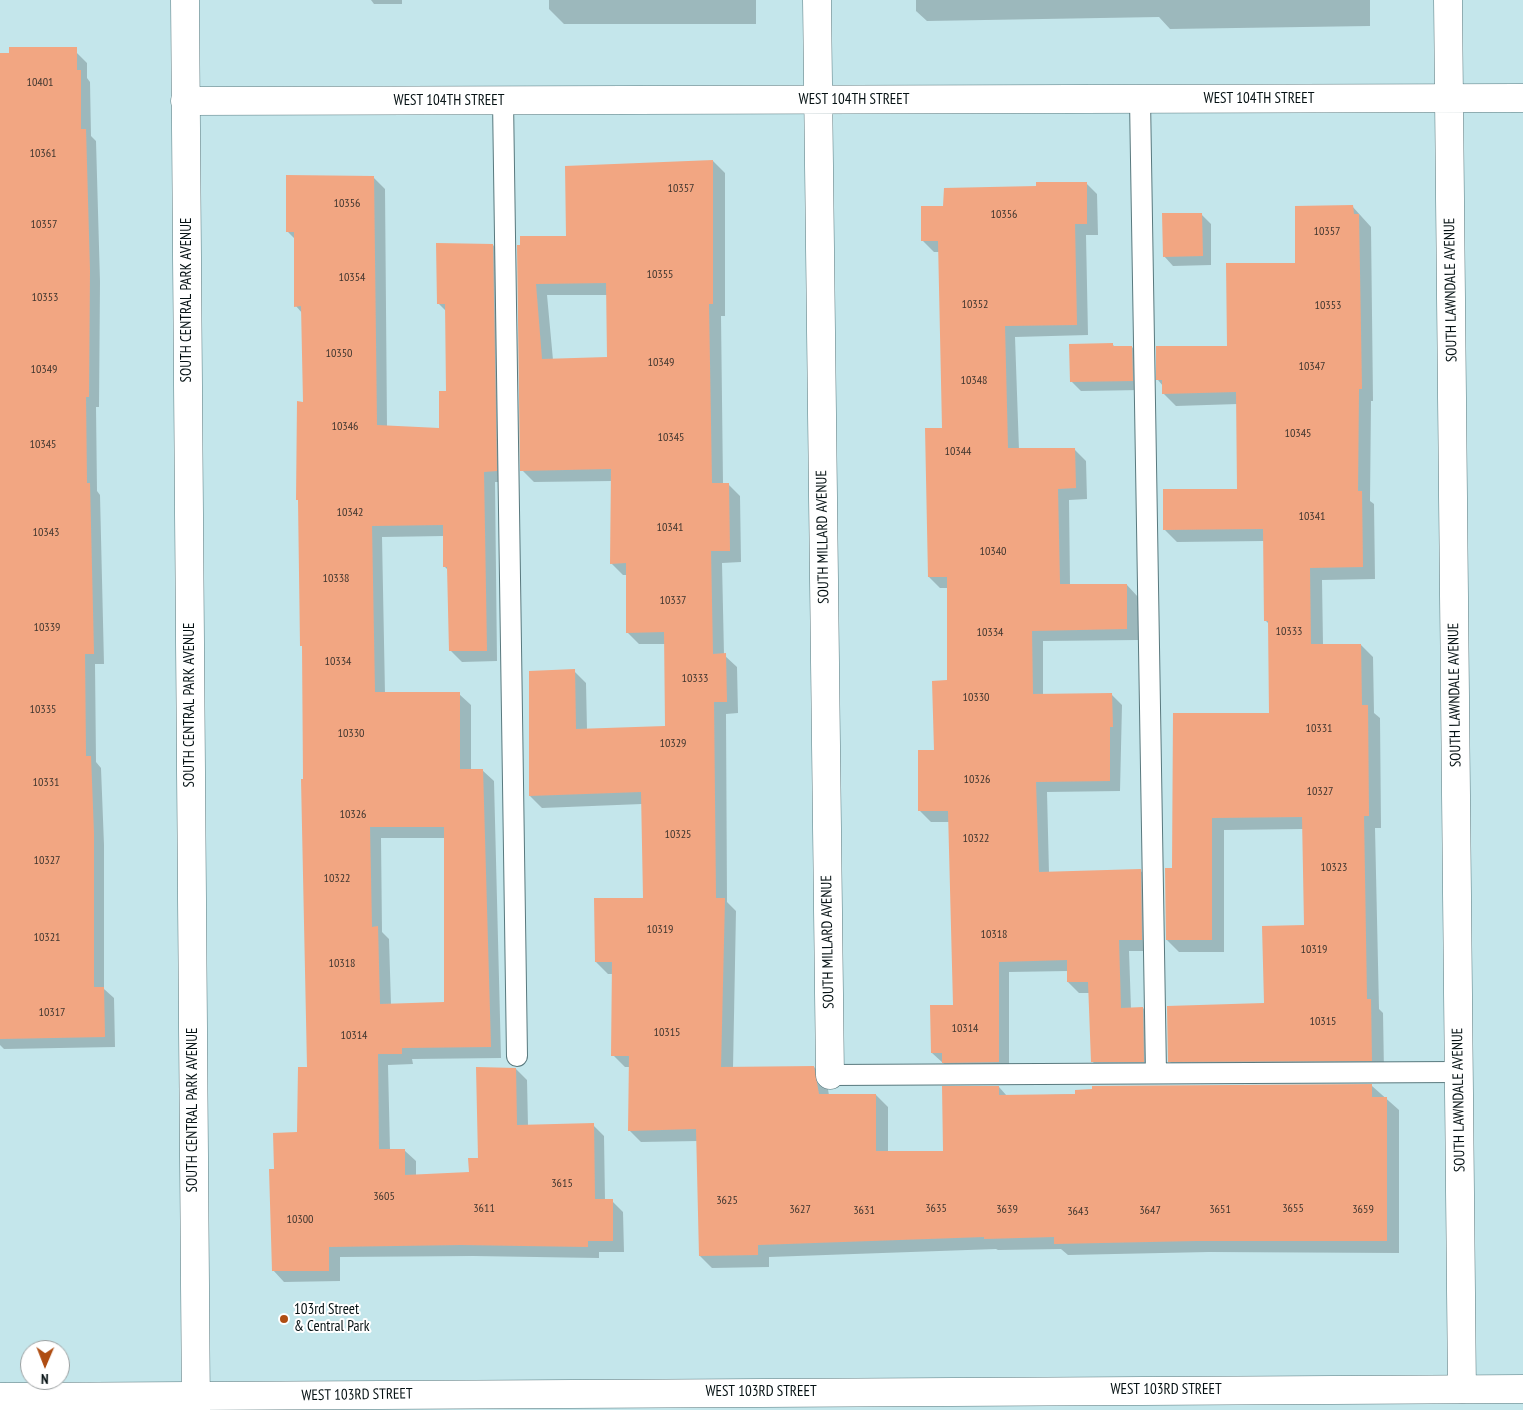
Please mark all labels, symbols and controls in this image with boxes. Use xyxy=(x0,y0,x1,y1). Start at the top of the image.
house number: 10401 xyxy=(27,76,53,90)
street label: WEST 104TH STREET xyxy=(1204,90,1314,108)
street label: WEST 104TH STREET xyxy=(799,91,909,109)
street label: WEST 104TH STREET xyxy=(394,92,504,110)
house number: 10361 xyxy=(30,147,56,161)
house number: 10357 xyxy=(668,182,694,196)
house number: 10356 xyxy=(334,197,360,211)
house number: 10356 xyxy=(991,208,1017,222)
house number: 10357 xyxy=(31,218,57,232)
street label: SOUTH CENTRAL PARK AVENUE xyxy=(178,218,196,382)
street label: SOUTH LAWNDALE AVENUE xyxy=(1441,218,1461,362)
house number: 10357 xyxy=(1314,225,1340,239)
house number: 10355 xyxy=(647,268,673,282)
house number: 10354 xyxy=(339,271,365,285)
house number: 10353 xyxy=(32,291,58,305)
house number: 10352 xyxy=(962,298,988,312)
house number: 10353 xyxy=(1315,299,1341,313)
house number: 10350 xyxy=(326,347,352,361)
house number: 10349 xyxy=(648,356,674,370)
house number: 10347 xyxy=(1299,360,1325,374)
house number: 10349 xyxy=(31,363,57,377)
house number: 10348 xyxy=(961,374,987,388)
house number: 10346 xyxy=(332,420,358,434)
house number: 10345 xyxy=(1285,427,1311,441)
house number: 10345 xyxy=(658,431,684,445)
house number: 10345 xyxy=(30,438,56,452)
house number: 10344 xyxy=(945,445,971,459)
street label: SOUTH MILLARD AVENUE xyxy=(813,470,833,604)
house number: 10342 xyxy=(337,506,363,520)
house number: 10341 xyxy=(1299,510,1325,524)
house number: 10341 xyxy=(657,521,683,535)
house number: 10343 xyxy=(33,526,59,540)
house number: 10340 xyxy=(980,545,1006,559)
house number: 10338 xyxy=(323,572,349,586)
house number: 10337 xyxy=(660,594,686,608)
house number: 10339 xyxy=(34,621,60,635)
street label: SOUTH CENTRAL PARK AVENUE xyxy=(181,623,199,787)
street label: SOUTH LAWNDALE AVENUE xyxy=(1445,623,1465,767)
house number: 10333 xyxy=(1276,625,1302,639)
house number: 10334 xyxy=(977,626,1003,640)
house number: 10334 xyxy=(325,655,351,669)
house number: 10333 xyxy=(682,672,708,686)
house number: 10330 xyxy=(963,691,989,705)
house number: 10335 xyxy=(30,703,56,717)
house number: 10331 xyxy=(1306,722,1332,736)
house number: 10330 xyxy=(338,727,364,741)
house number: 10329 xyxy=(660,737,686,751)
house number: 10326 xyxy=(964,773,990,787)
house number: 10331 xyxy=(33,776,59,790)
house number: 10327 xyxy=(1307,785,1333,799)
house number: 10326 xyxy=(340,808,366,822)
house number: 10325 xyxy=(665,828,691,842)
house number: 10322 xyxy=(963,832,989,846)
house number: 10327 xyxy=(34,854,60,868)
house number: 10323 xyxy=(1321,861,1347,875)
house number: 10322 xyxy=(324,872,350,886)
street label: SOUTH MILLARD AVENUE xyxy=(818,875,838,1009)
house number: 10319 xyxy=(647,923,673,937)
house number: 10318 xyxy=(981,928,1007,942)
house number: 10321 xyxy=(34,931,60,945)
house number: 10319 xyxy=(1301,943,1327,957)
house number: 10318 xyxy=(329,957,355,971)
house number: 10317 xyxy=(39,1006,65,1020)
house number: 10315 xyxy=(1310,1015,1336,1029)
house number: 10314 xyxy=(952,1022,978,1036)
house number: 10315 xyxy=(654,1026,680,1040)
street label: SOUTH CENTRAL PARK AVENUE xyxy=(184,1028,202,1192)
street label: SOUTH LAWNDALE AVENUE xyxy=(1449,1028,1469,1172)
house number: 10314 xyxy=(341,1029,367,1043)
house number: 3615 xyxy=(551,1177,573,1191)
house number: 3605 xyxy=(373,1190,395,1204)
house number: 3625 xyxy=(716,1194,738,1208)
house number: 3611 xyxy=(473,1202,495,1216)
house number: 3635 xyxy=(925,1202,947,1216)
house number: 3655 xyxy=(1282,1202,1304,1216)
house number: 3627 xyxy=(789,1203,811,1217)
house number: 3639 xyxy=(996,1203,1018,1217)
house number: 3651 xyxy=(1209,1203,1231,1217)
house number: 3659 xyxy=(1352,1203,1374,1217)
house number: 3631 xyxy=(853,1204,875,1218)
house number: 3647 xyxy=(1139,1204,1161,1218)
house number: 3643 xyxy=(1067,1205,1089,1219)
house number: 10300 xyxy=(287,1213,313,1227)
place label: 103rd Street & Central Park xyxy=(294,1301,369,1336)
marker: 103rd Street & Central Park xyxy=(278,1313,290,1325)
north arrow xyxy=(20,1340,70,1390)
text: N xyxy=(41,1370,49,1388)
street label: WEST 103RD STREET xyxy=(1110,1381,1222,1399)
street label: WEST 103RD STREET xyxy=(705,1383,817,1401)
street label: WEST 103RD STREET xyxy=(301,1385,413,1405)

